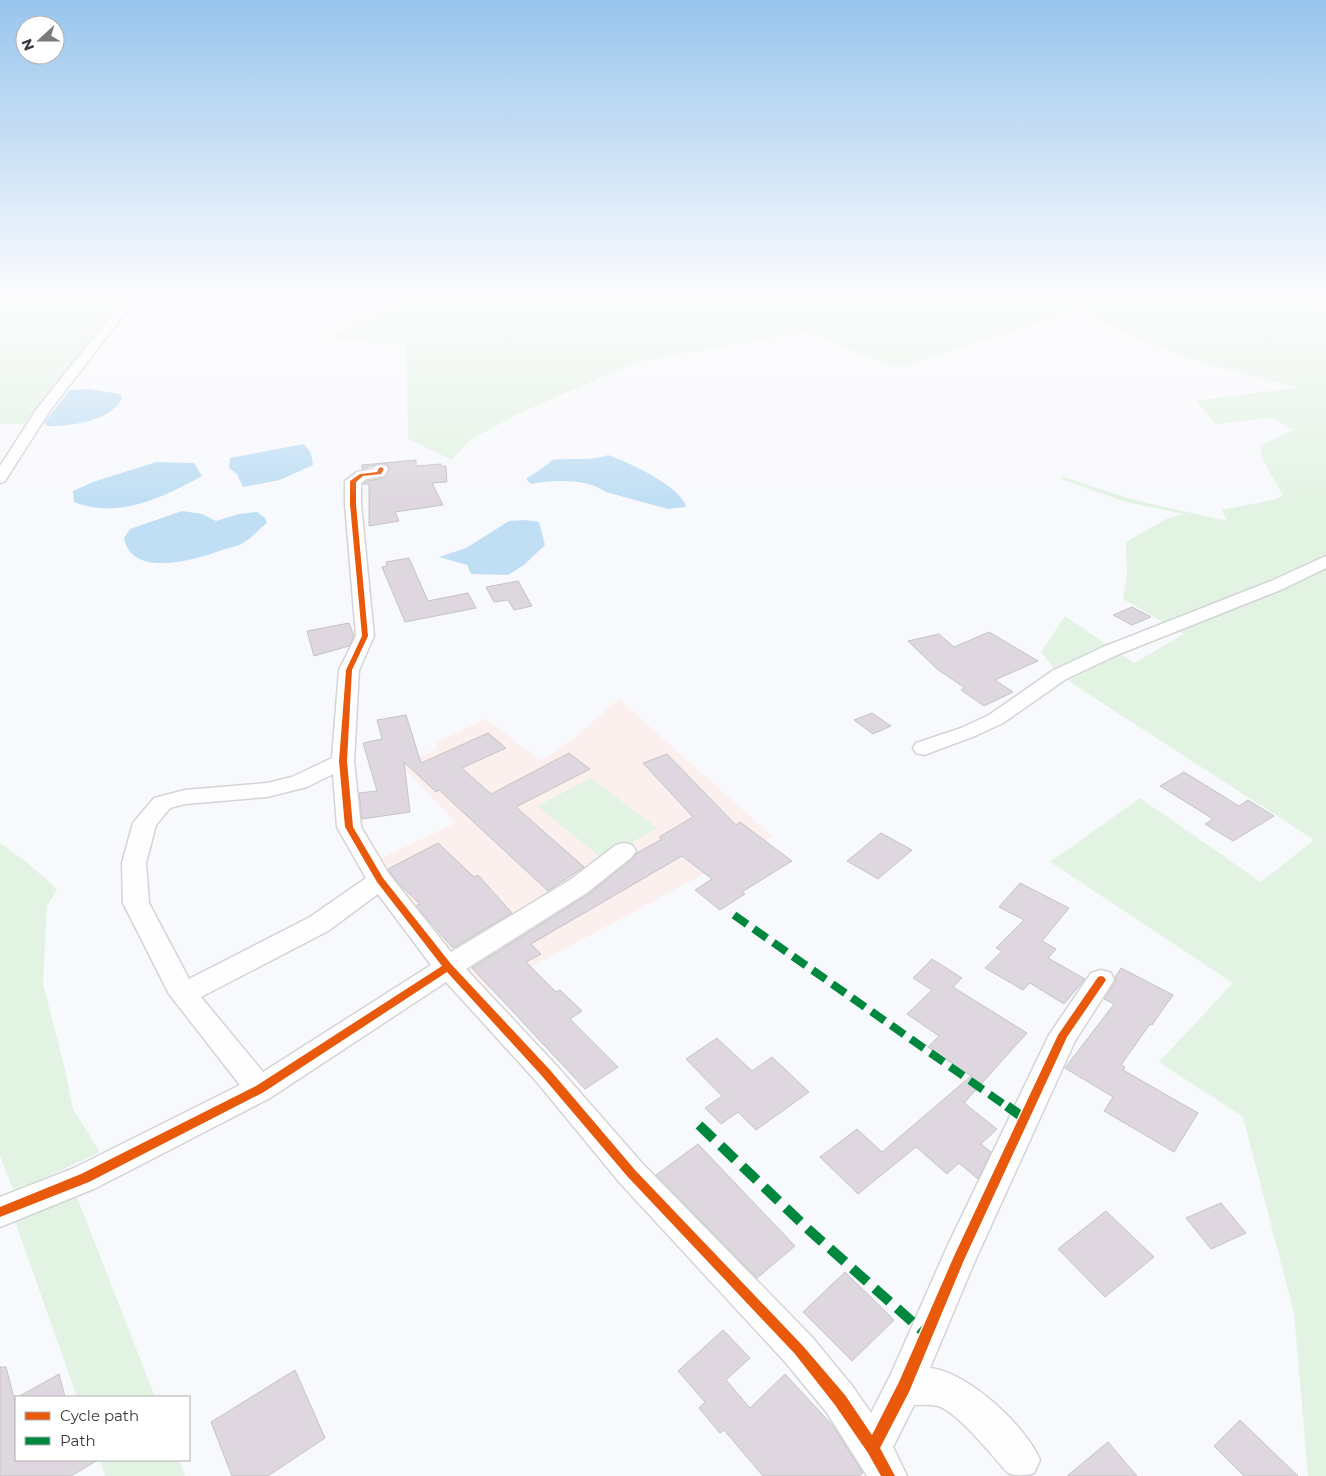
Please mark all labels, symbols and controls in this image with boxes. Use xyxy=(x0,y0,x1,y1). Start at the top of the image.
north arrow xyxy=(15,15,65,65)
text: N xyxy=(17,36,38,53)
legend xyxy=(15,1396,190,1461)
text: Cycle path xyxy=(60,1406,139,1425)
text: Path xyxy=(60,1431,96,1450)

